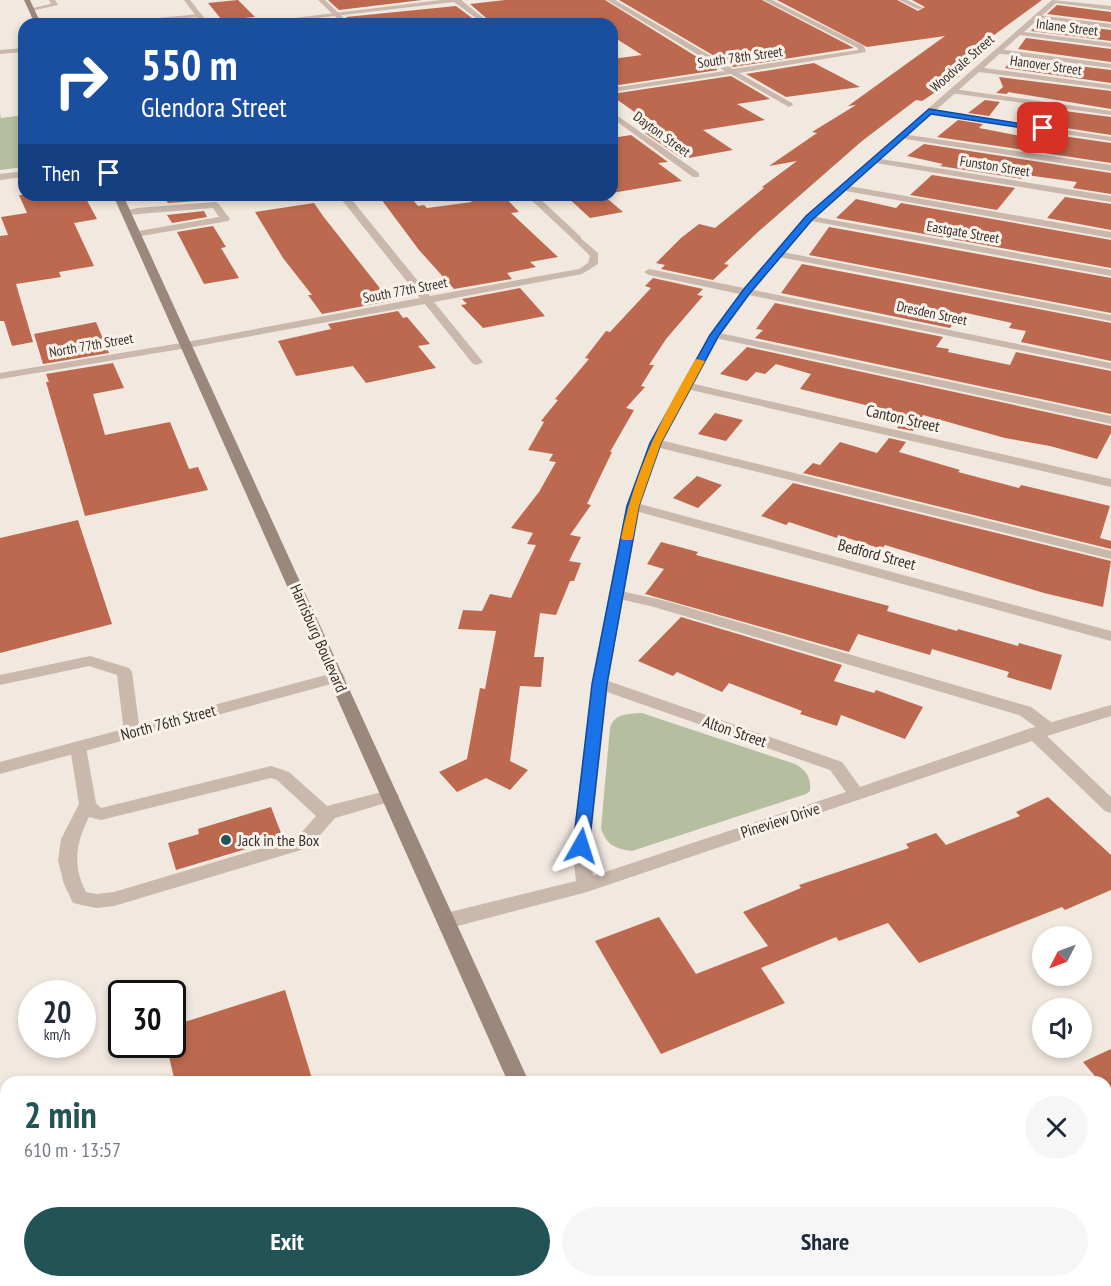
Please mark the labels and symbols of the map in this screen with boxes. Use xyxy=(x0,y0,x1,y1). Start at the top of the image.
street label: Inlane Street xyxy=(1035,14,1099,40)
street label: Woodvale Street xyxy=(926,30,998,96)
street label: South 78th Street xyxy=(696,42,784,72)
street label: Hanover Street xyxy=(1009,51,1083,79)
pin xyxy=(1017,102,1068,153)
street label: Dayton Street xyxy=(630,107,694,161)
street label: Funston Street xyxy=(959,152,1031,180)
street label: Eastgate Street xyxy=(925,217,1001,247)
street label: South 77th Street xyxy=(361,273,449,307)
street label: Dresden Street xyxy=(895,297,969,329)
street label: North 77th Street xyxy=(47,329,135,361)
street label: Canton Street xyxy=(864,400,943,436)
street label: Bedford Street xyxy=(836,534,919,574)
street label: Harrisburg Boulevard xyxy=(286,581,352,695)
street label: North 76th Street xyxy=(118,700,218,744)
street label: Alton Street xyxy=(701,711,770,751)
street label: Pineview Drive xyxy=(738,798,822,842)
position arrow xyxy=(549,814,613,878)
place label: Jack in the Box xyxy=(237,830,320,850)
marker: Jack in the Box xyxy=(219,833,233,847)
north arrow xyxy=(1032,926,1092,986)
speed limit sign: 30 xyxy=(108,980,186,1058)

